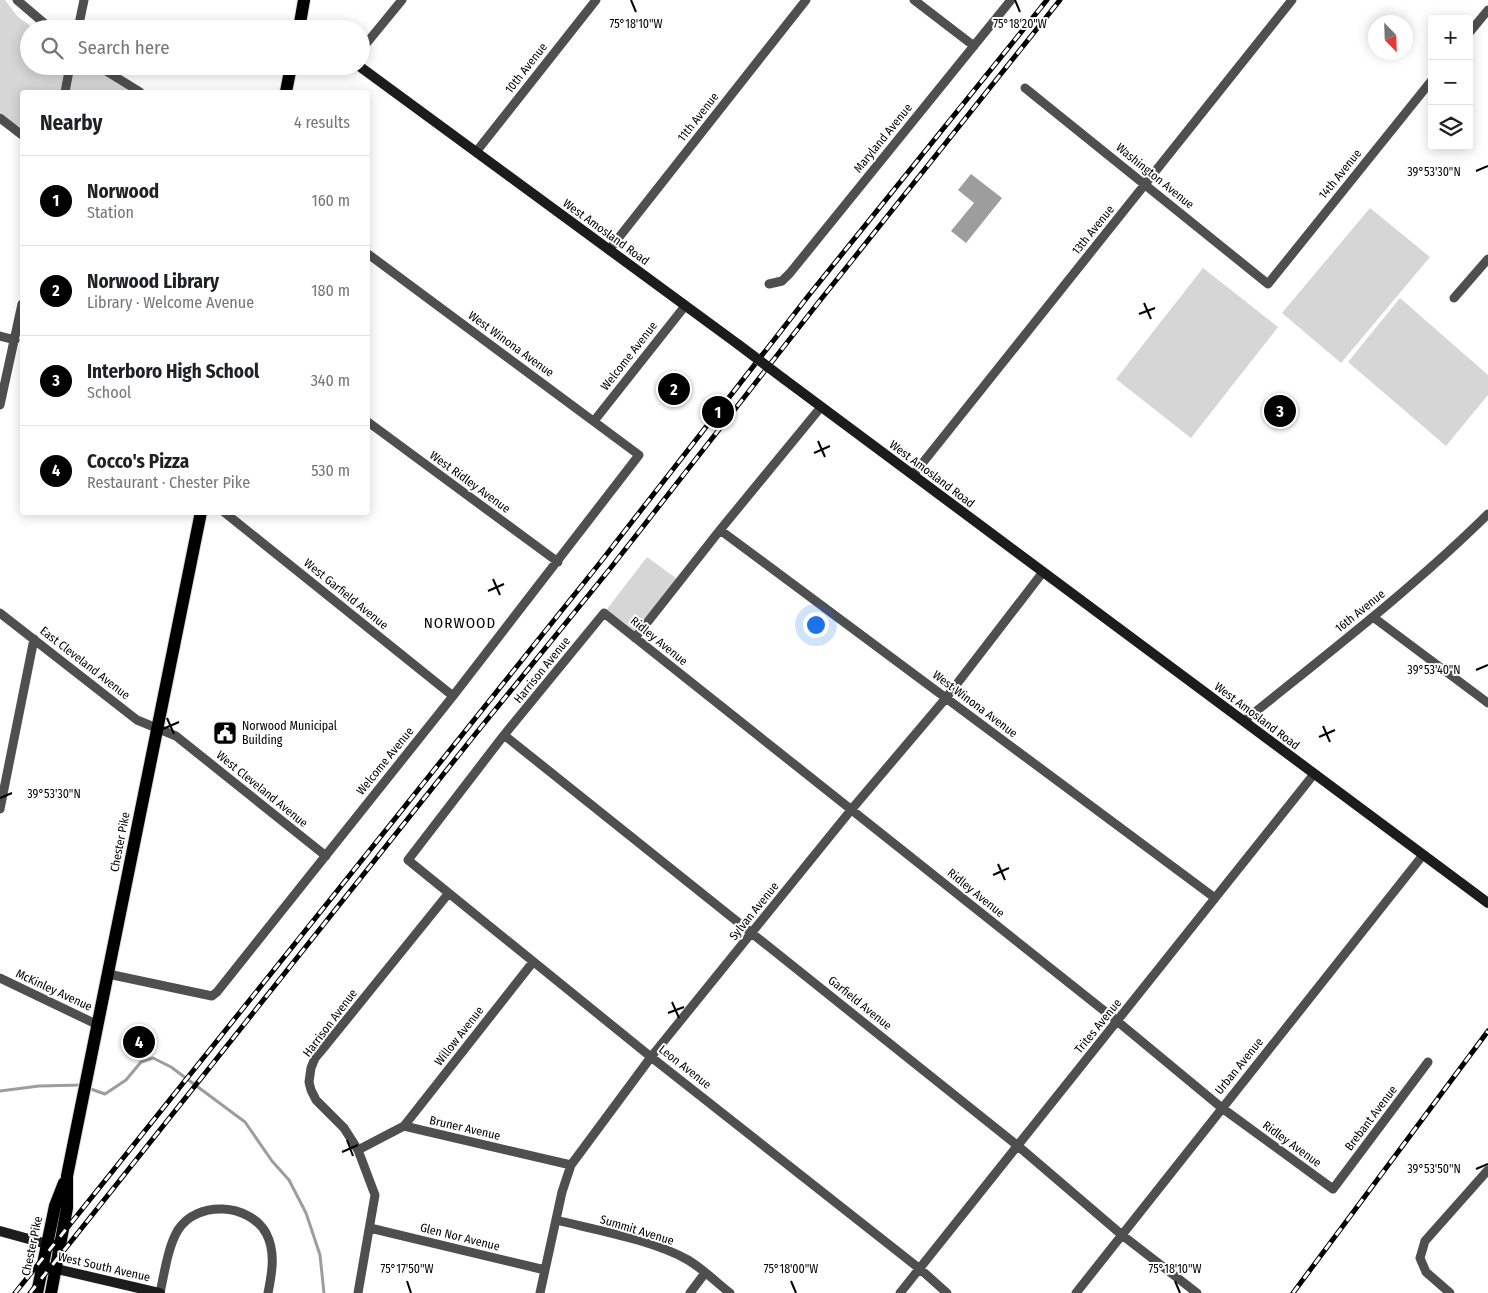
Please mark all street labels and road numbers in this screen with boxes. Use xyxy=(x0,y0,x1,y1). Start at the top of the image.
street label: 10th Avenue xyxy=(502,40,550,96)
street label: 11th Avenue xyxy=(675,90,722,144)
street label: Maryland Avenue xyxy=(851,101,915,175)
street label: Washington Avenue xyxy=(1113,140,1197,212)
street label: 14th Avenue xyxy=(1316,146,1364,202)
street label: West Amosland Road xyxy=(560,196,652,268)
street label: 13th Avenue xyxy=(1069,203,1117,257)
street label: West Winona Avenue xyxy=(465,308,557,380)
street label: Welcome Avenue xyxy=(598,319,660,393)
street label: West Amosland Road xyxy=(887,437,977,511)
street label: West Ridley Avenue xyxy=(427,448,513,516)
street label: West Garfield Avenue xyxy=(301,556,391,632)
street label: 16th Avenue xyxy=(1332,587,1388,635)
street label: Ridley Avenue xyxy=(628,614,690,668)
street label: East Cleveland Avenue xyxy=(37,624,133,702)
street label: Harrison Avenue xyxy=(511,634,573,706)
street label: West Winona Avenue xyxy=(930,668,1020,740)
street label: West Amosland Road xyxy=(1212,679,1302,753)
street label: Welcome Avenue xyxy=(353,724,417,798)
street label: West Cleveland Avenue xyxy=(213,748,311,830)
street label: Chester Pike xyxy=(107,811,133,873)
street label: Ridley Avenue xyxy=(945,866,1007,920)
street label: Sylvan Avenue xyxy=(726,879,782,943)
street label: McKinley Avenue xyxy=(14,966,94,1014)
street label: Garfield Avenue xyxy=(825,973,895,1033)
street label: Harrison Avenue xyxy=(300,986,360,1060)
street label: Trites Avenue xyxy=(1072,996,1124,1056)
street label: Willow Avenue xyxy=(432,1004,487,1068)
street label: Urban Avenue xyxy=(1212,1035,1266,1097)
street label: Leon Avenue xyxy=(656,1042,714,1092)
street label: Brebant Avenue xyxy=(1342,1083,1400,1153)
street label: Bruner Avenue xyxy=(428,1113,502,1143)
street label: Ridley Avenue xyxy=(1260,1118,1324,1170)
street label: Summit Avenue xyxy=(598,1212,676,1248)
street label: Chester Pike xyxy=(19,1215,45,1277)
street label: Glen Nor Avenue xyxy=(419,1220,501,1254)
street label: West South Avenue xyxy=(56,1250,152,1284)

